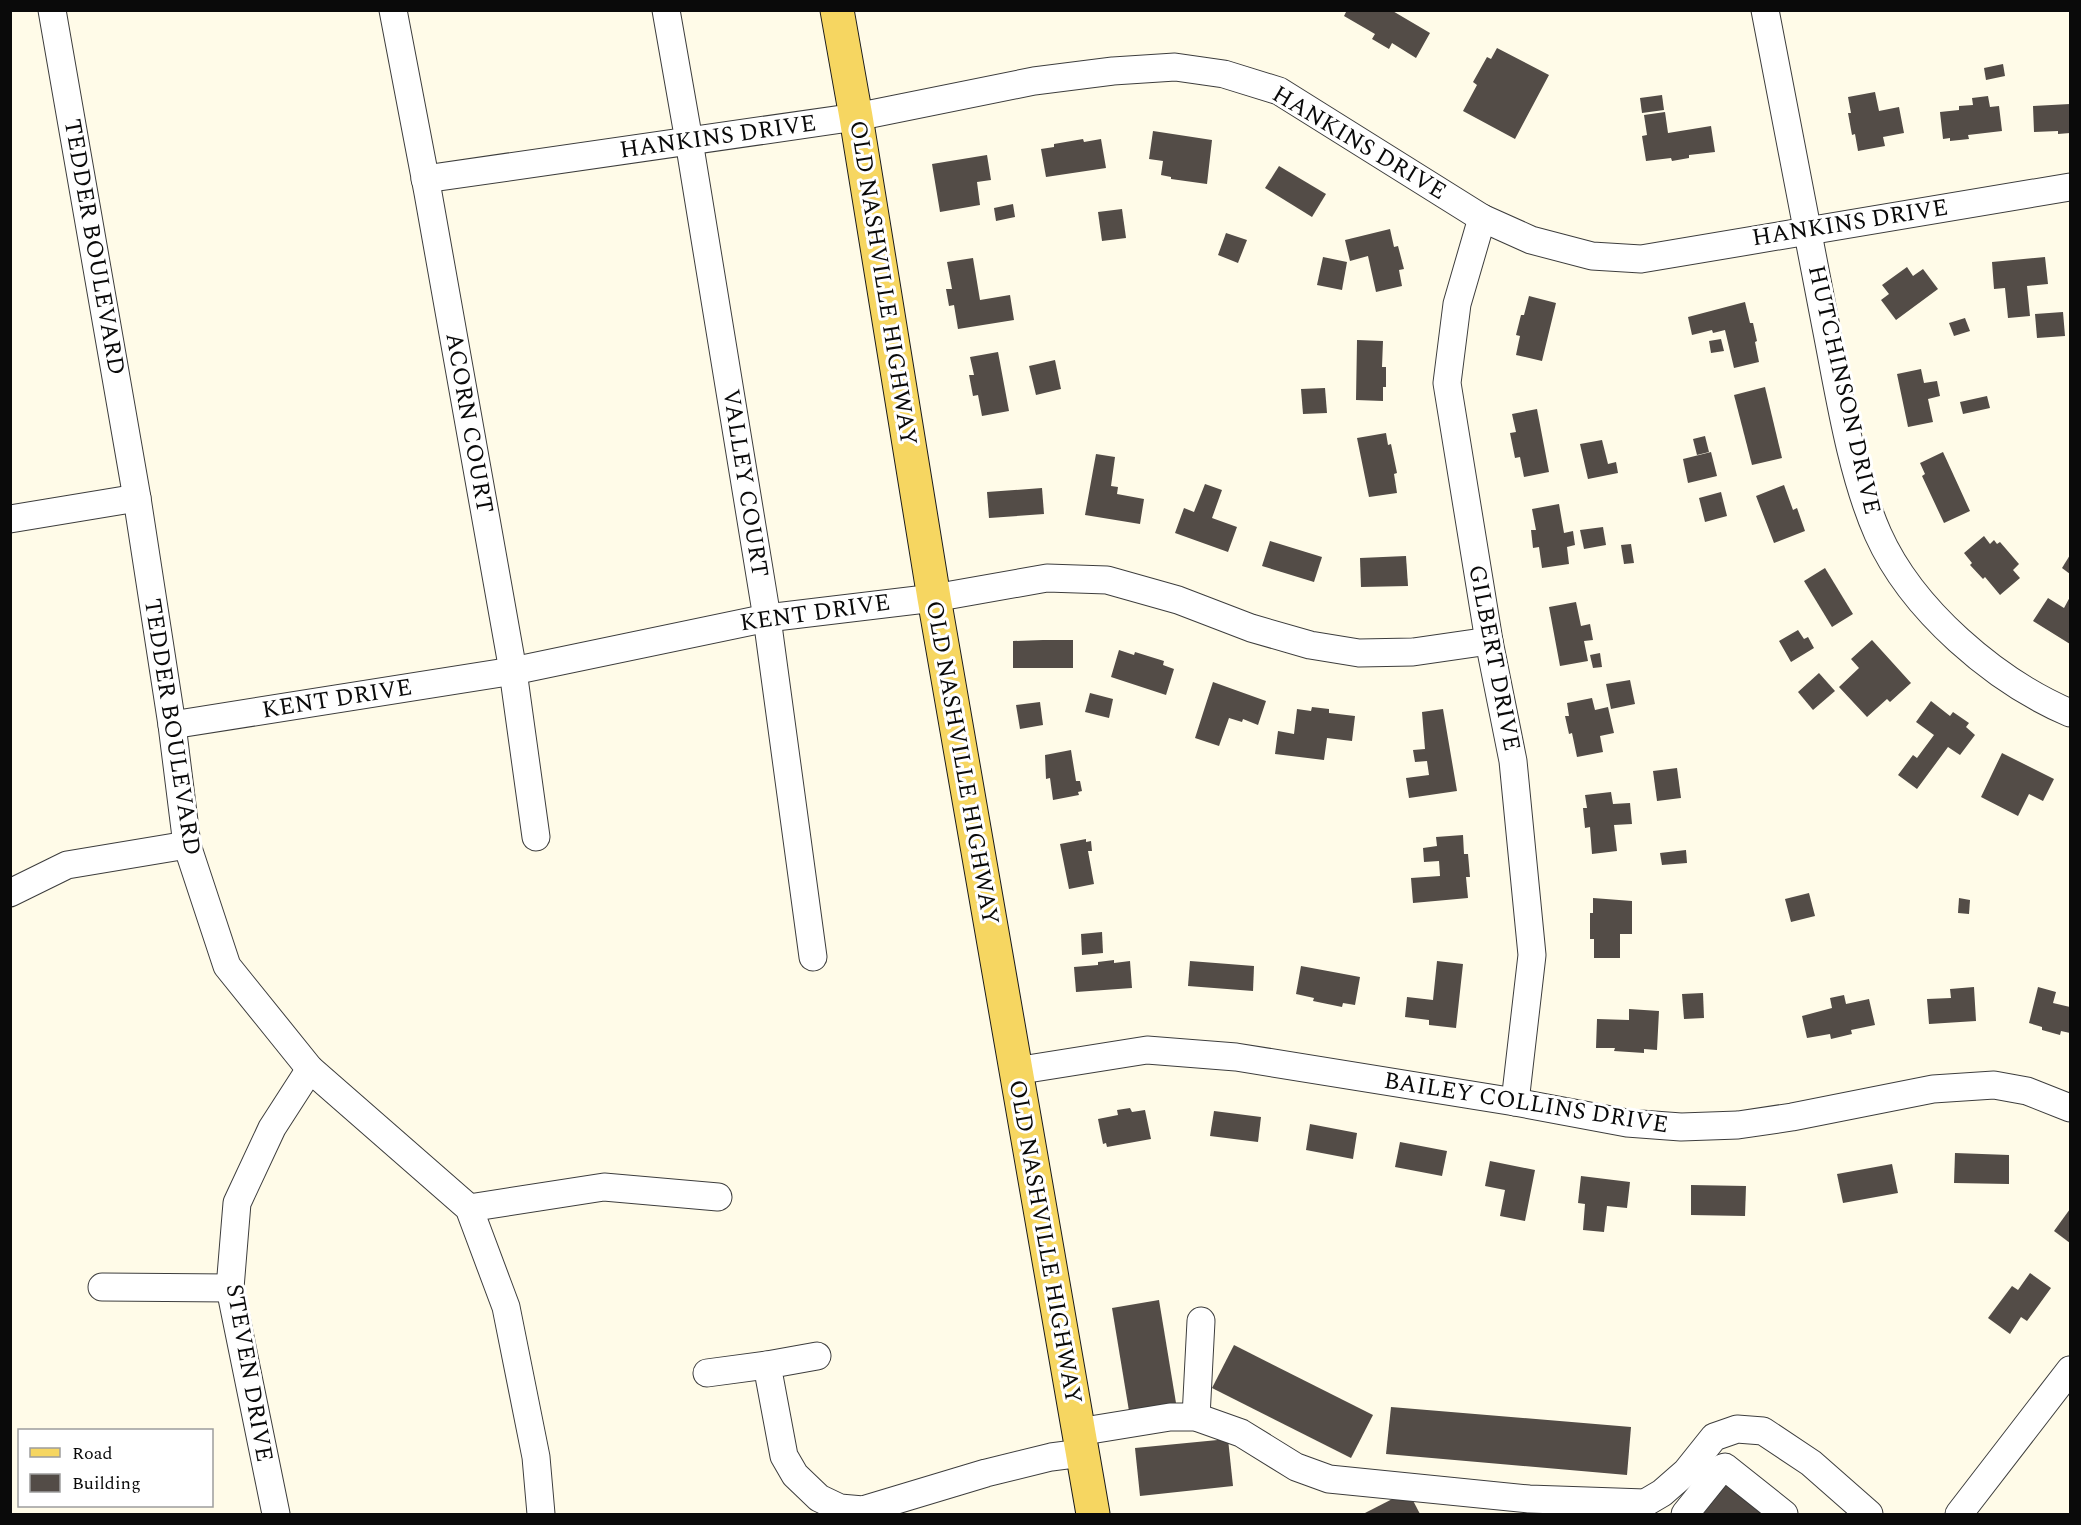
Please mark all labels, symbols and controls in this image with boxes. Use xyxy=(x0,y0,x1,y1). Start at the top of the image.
street label: HANKINS DRIVE xyxy=(1265,77,1453,209)
street label: HANKINS DRIVE xyxy=(617,105,819,169)
street label: TEDDER BOULEVARD xyxy=(54,116,134,378)
street label: OLD NASHVILLE HIGHWAY xyxy=(840,118,926,448)
street label: HANKINS DRIVE xyxy=(1749,190,1951,256)
street label: HUTCHINSON DRIVE xyxy=(1798,262,1890,518)
street label: ACORN COURT xyxy=(435,330,503,516)
street label: VALLEY COURT xyxy=(712,386,778,580)
street label: GILBERT DRIVE xyxy=(1458,562,1530,754)
street label: KENT DRIVE xyxy=(737,585,893,641)
street label: TEDDER BOULEVARD xyxy=(134,596,210,858)
street label: OLD NASHVILLE HIGHWAY xyxy=(916,598,1008,928)
street label: KENT DRIVE xyxy=(259,669,415,729)
street label: BAILEY COLLINS DRIVE xyxy=(1381,1063,1671,1143)
street label: OLD NASHVILLE HIGHWAY xyxy=(999,1077,1091,1407)
street label: STEVEN DRIVE xyxy=(216,1281,282,1465)
legend xyxy=(18,1429,213,1507)
text: Road xyxy=(72,1440,113,1467)
text: Building xyxy=(72,1470,141,1497)

